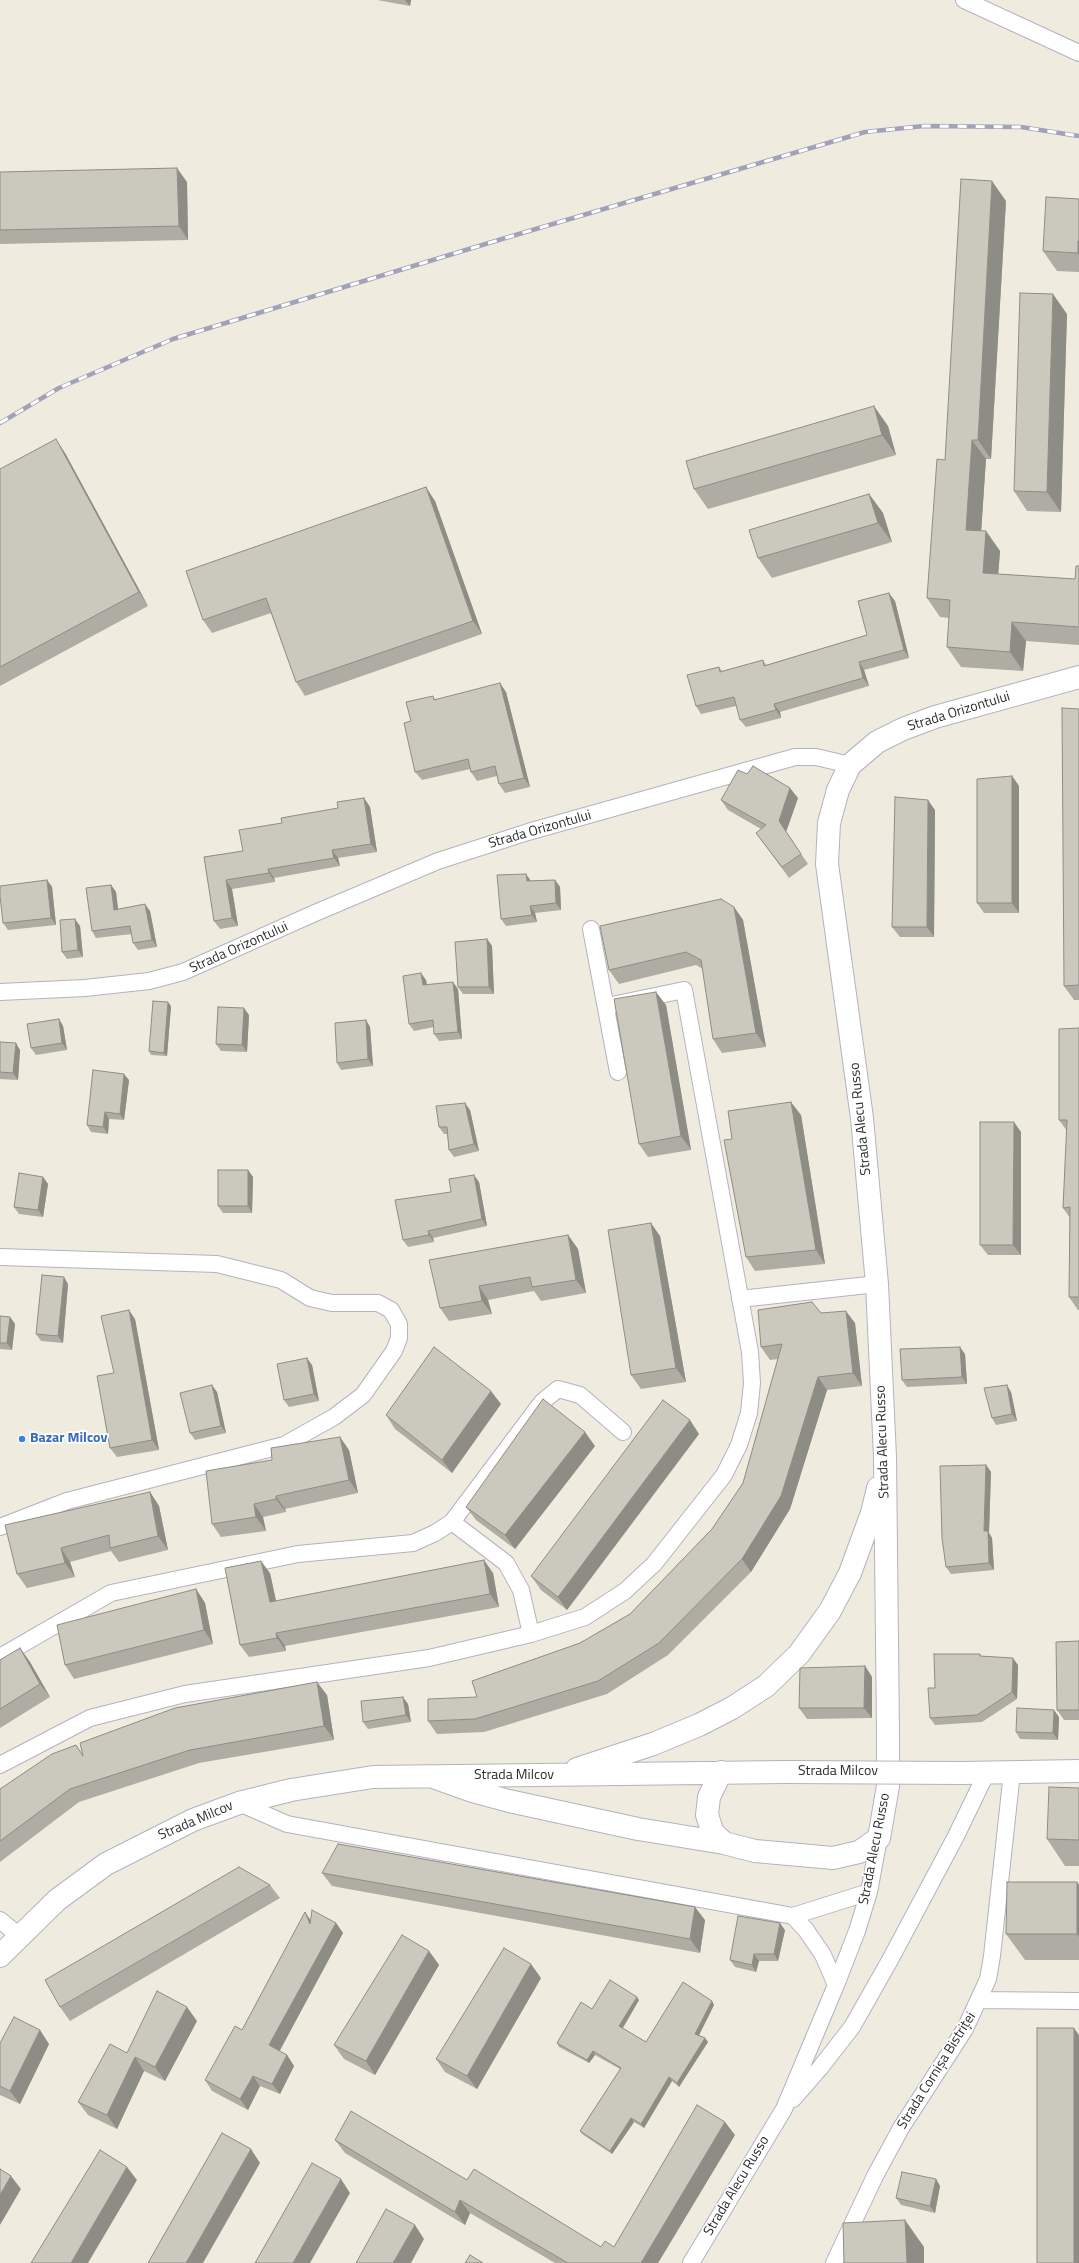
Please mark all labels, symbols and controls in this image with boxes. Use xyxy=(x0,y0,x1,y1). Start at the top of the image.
street label: Strada Orizontului xyxy=(906,688,1012,736)
street label: Strada Orizontului xyxy=(487,807,593,853)
street label: Strada Orizontului xyxy=(187,919,291,977)
street label: Strada Alecu Russo xyxy=(847,1062,875,1176)
street label: Strada Alecu Russo xyxy=(873,1385,893,1499)
place label: Bazar Milcov xyxy=(30,1431,107,1447)
marker: Bazar Milcov xyxy=(17,1434,27,1444)
street label: Strada Milcov xyxy=(798,1764,878,1780)
street label: Strada Milcov xyxy=(474,1768,554,1784)
street label: Strada Alecu Russo xyxy=(856,1792,894,1906)
street label: Strada Milcov xyxy=(156,1798,236,1844)
street label: Strada Cornișa Bistriței xyxy=(894,2009,980,2133)
street label: Strada Alecu Russo xyxy=(701,2133,773,2239)

